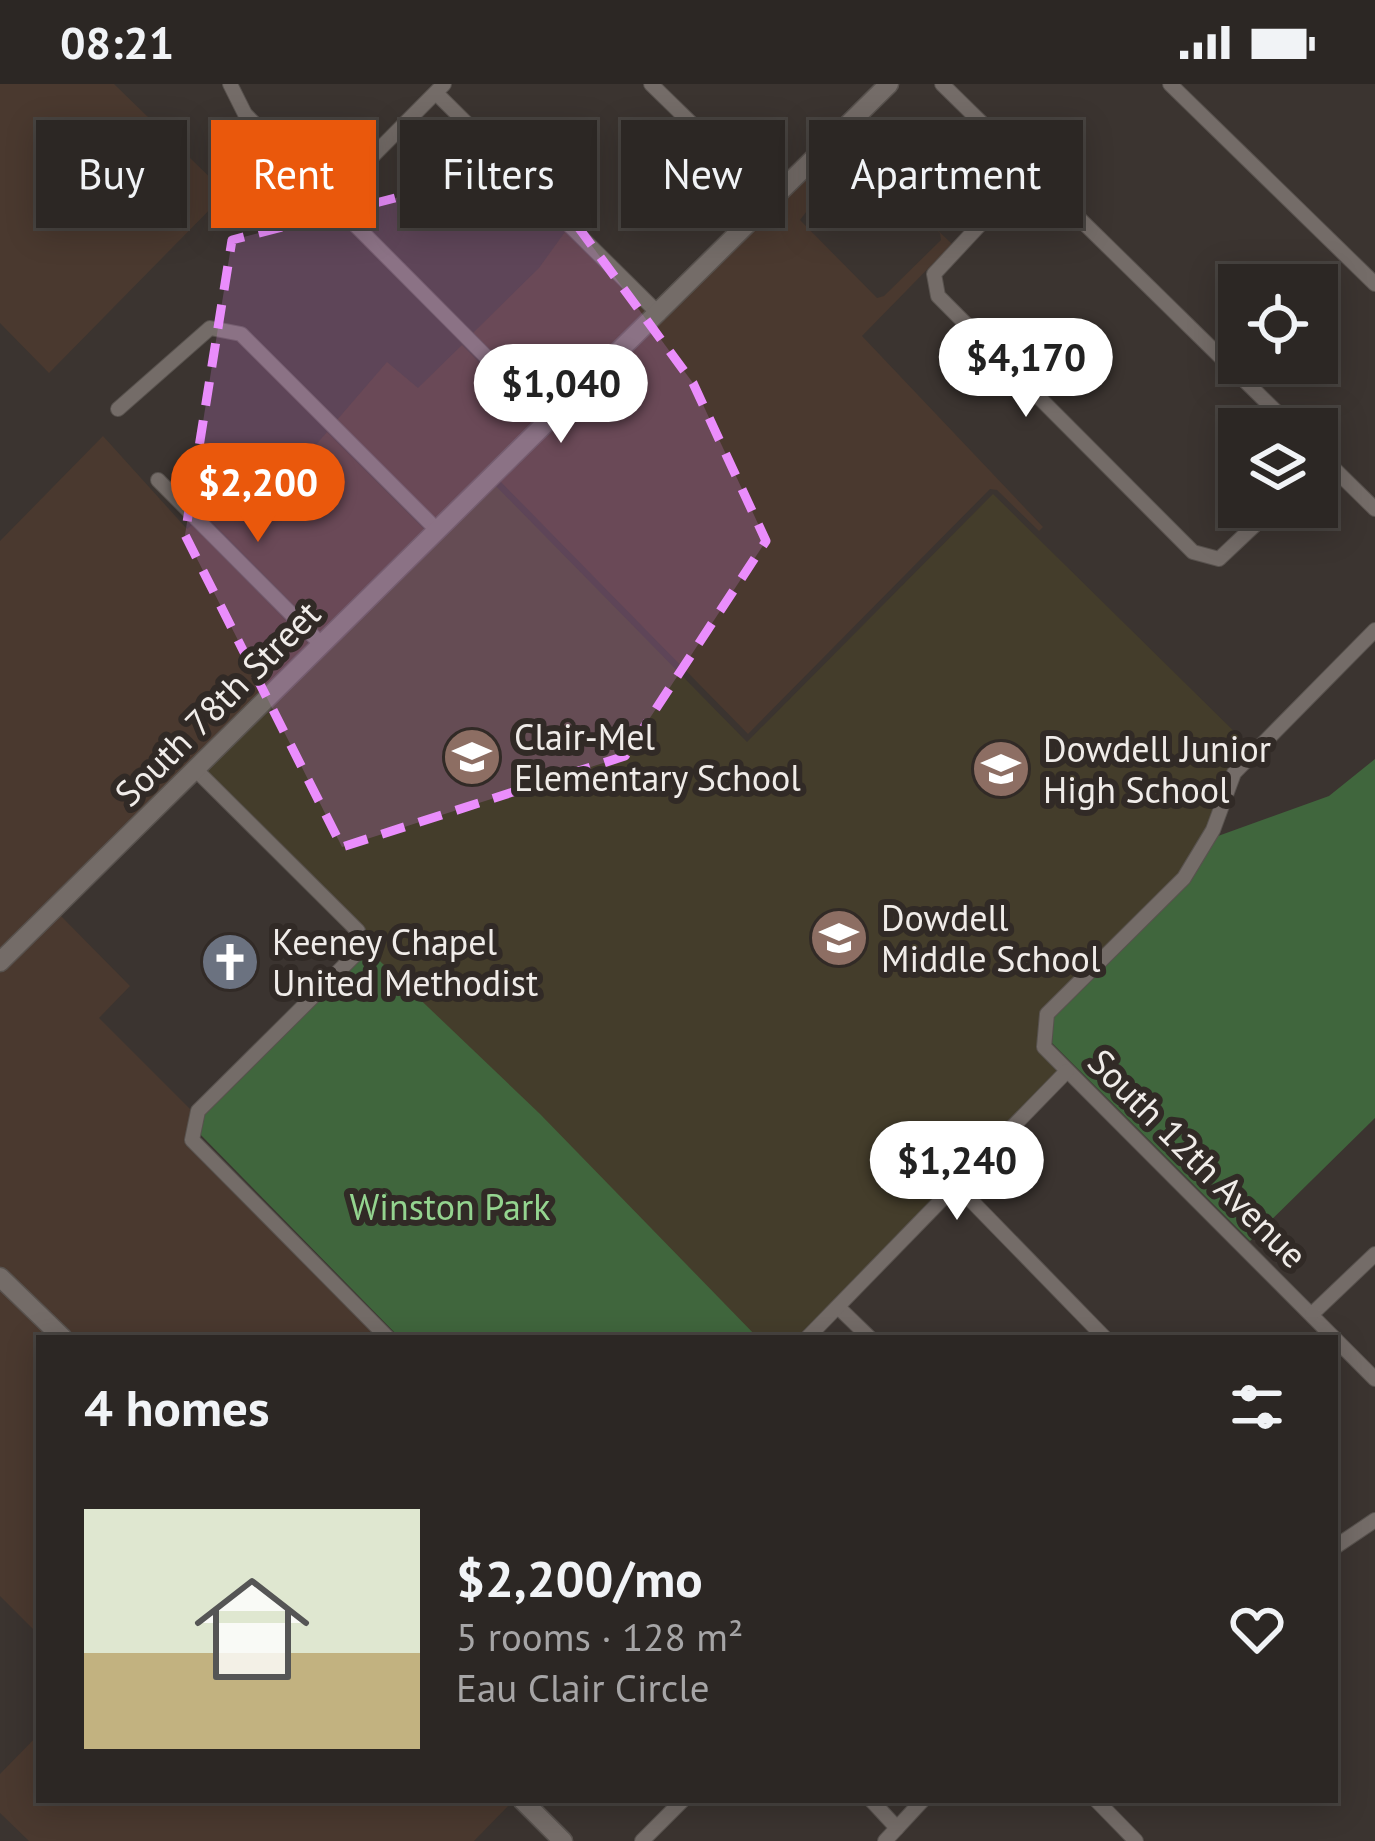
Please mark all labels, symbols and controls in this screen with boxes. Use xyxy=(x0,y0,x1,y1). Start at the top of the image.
text: 08:21 xyxy=(60,13,174,71)
chip: Buy xyxy=(36,120,187,228)
chip: Rent xyxy=(211,120,376,228)
chip: Filters xyxy=(400,120,597,228)
chip: New xyxy=(621,120,785,228)
chip: Apartment xyxy=(809,120,1083,228)
map controls xyxy=(1218,264,1338,528)
button: locate xyxy=(1218,264,1338,384)
pin: $4,170 xyxy=(928,318,1124,420)
text: $4,170 xyxy=(966,331,1086,382)
pin: $1,040 xyxy=(463,344,659,446)
text: $1,040 xyxy=(501,357,621,408)
button: layers xyxy=(1218,408,1338,528)
pin: $2,200 xyxy=(160,443,356,545)
text: $2,200 xyxy=(198,456,318,507)
street label: South 78th Street xyxy=(104,590,330,816)
place label: Clair-Mel Elementary School xyxy=(514,713,801,801)
place label: Dowdell Junior High School xyxy=(1043,725,1271,813)
school or university icon: Clair-Mel Elementary School xyxy=(441,726,503,788)
school or university icon: Dowdell Junior High School xyxy=(970,738,1032,800)
place label: Dowdell Middle School xyxy=(881,894,1101,982)
school or university icon: Dowdell Middle School xyxy=(808,907,870,969)
place label: Keeney Chapel United Methodist xyxy=(272,918,538,1006)
church icon: Keeney Chapel United Methodist xyxy=(199,931,261,993)
street label: South 12th Avenue xyxy=(1078,1038,1318,1278)
pin: $1,240 xyxy=(859,1121,1055,1223)
text: $1,240 xyxy=(897,1134,1017,1185)
park label: Winston Park xyxy=(350,1183,550,1230)
text: 4 homes xyxy=(84,1374,270,1440)
icon: filters xyxy=(1224,1374,1290,1440)
text: $2,200/mo xyxy=(456,1545,703,1611)
icon: home xyxy=(180,1557,324,1701)
icon: heart xyxy=(1224,1596,1290,1662)
text: 5 rooms · 128 m² xyxy=(456,1611,743,1662)
text: Eau Clair Circle xyxy=(456,1662,710,1713)

